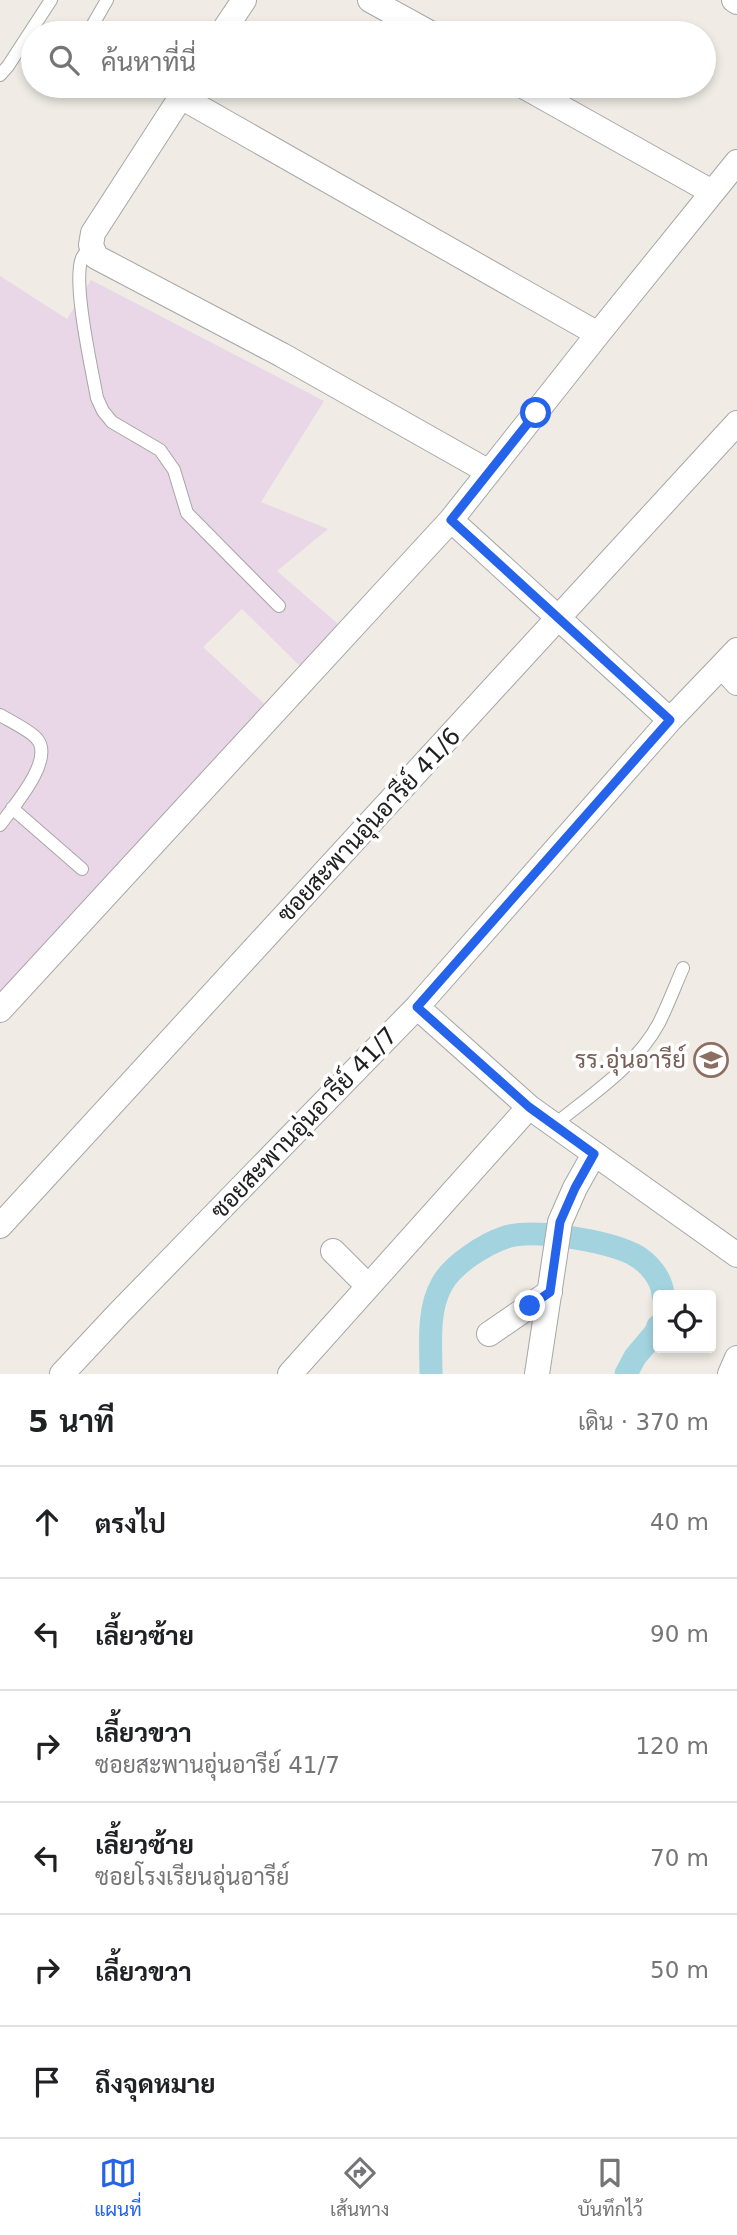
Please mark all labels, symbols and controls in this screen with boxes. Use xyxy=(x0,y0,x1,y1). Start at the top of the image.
search box xyxy=(21,21,716,98)
icon: search xyxy=(45,41,83,79)
text: ค้นหาที่นี่ xyxy=(101,47,196,77)
route start xyxy=(520,397,551,428)
street label: ซอยสะพานอุ่นอารีย์ 41/6 xyxy=(270,721,468,929)
street label: ซอยสะพานอุ่นอารีย์ 41/7 xyxy=(204,1020,404,1226)
school or university icon: รร.อุ่นอารีย์ xyxy=(692,1041,730,1079)
place label: รร.อุ่นอารีย์ xyxy=(575,1044,686,1076)
route end xyxy=(514,1290,545,1321)
map controls xyxy=(653,1290,716,1353)
button: locate xyxy=(653,1290,716,1353)
text: 5 นาที xyxy=(28,1404,114,1439)
text: เดิน · 370 m xyxy=(578,1409,709,1435)
icon: ahead xyxy=(28,1503,66,1541)
text: ตรงไป xyxy=(95,1509,166,1539)
text: 40 m xyxy=(650,1509,709,1535)
icon: left xyxy=(28,1615,66,1653)
text: เลี้ยวซ้าย xyxy=(95,1621,194,1651)
text: 90 m xyxy=(650,1621,709,1647)
text: เลี้ยวขวา xyxy=(95,1718,192,1748)
icon: right xyxy=(28,1727,66,1765)
text: 120 m xyxy=(635,1733,709,1759)
text: ซอยสะพานอุ่นอารีย์ 41/7 xyxy=(95,1752,340,1778)
text: เลี้ยวซ้าย xyxy=(95,1830,194,1860)
icon: left xyxy=(28,1839,66,1877)
text: 70 m xyxy=(650,1845,709,1871)
text: ซอยโรงเรียนอุ่นอารีย์ xyxy=(95,1864,289,1890)
icon: right xyxy=(28,1951,66,1989)
text: เลี้ยวขวา xyxy=(95,1957,192,1987)
text: 50 m xyxy=(650,1957,709,1983)
icon: arrive xyxy=(28,2063,66,2101)
text: ถึงจุดหมาย xyxy=(95,2069,216,2099)
tab: แผนที่ xyxy=(94,2154,142,2220)
tab: เส้นทาง xyxy=(330,2154,389,2220)
tab: บันทึกไว้ xyxy=(578,2154,643,2220)

